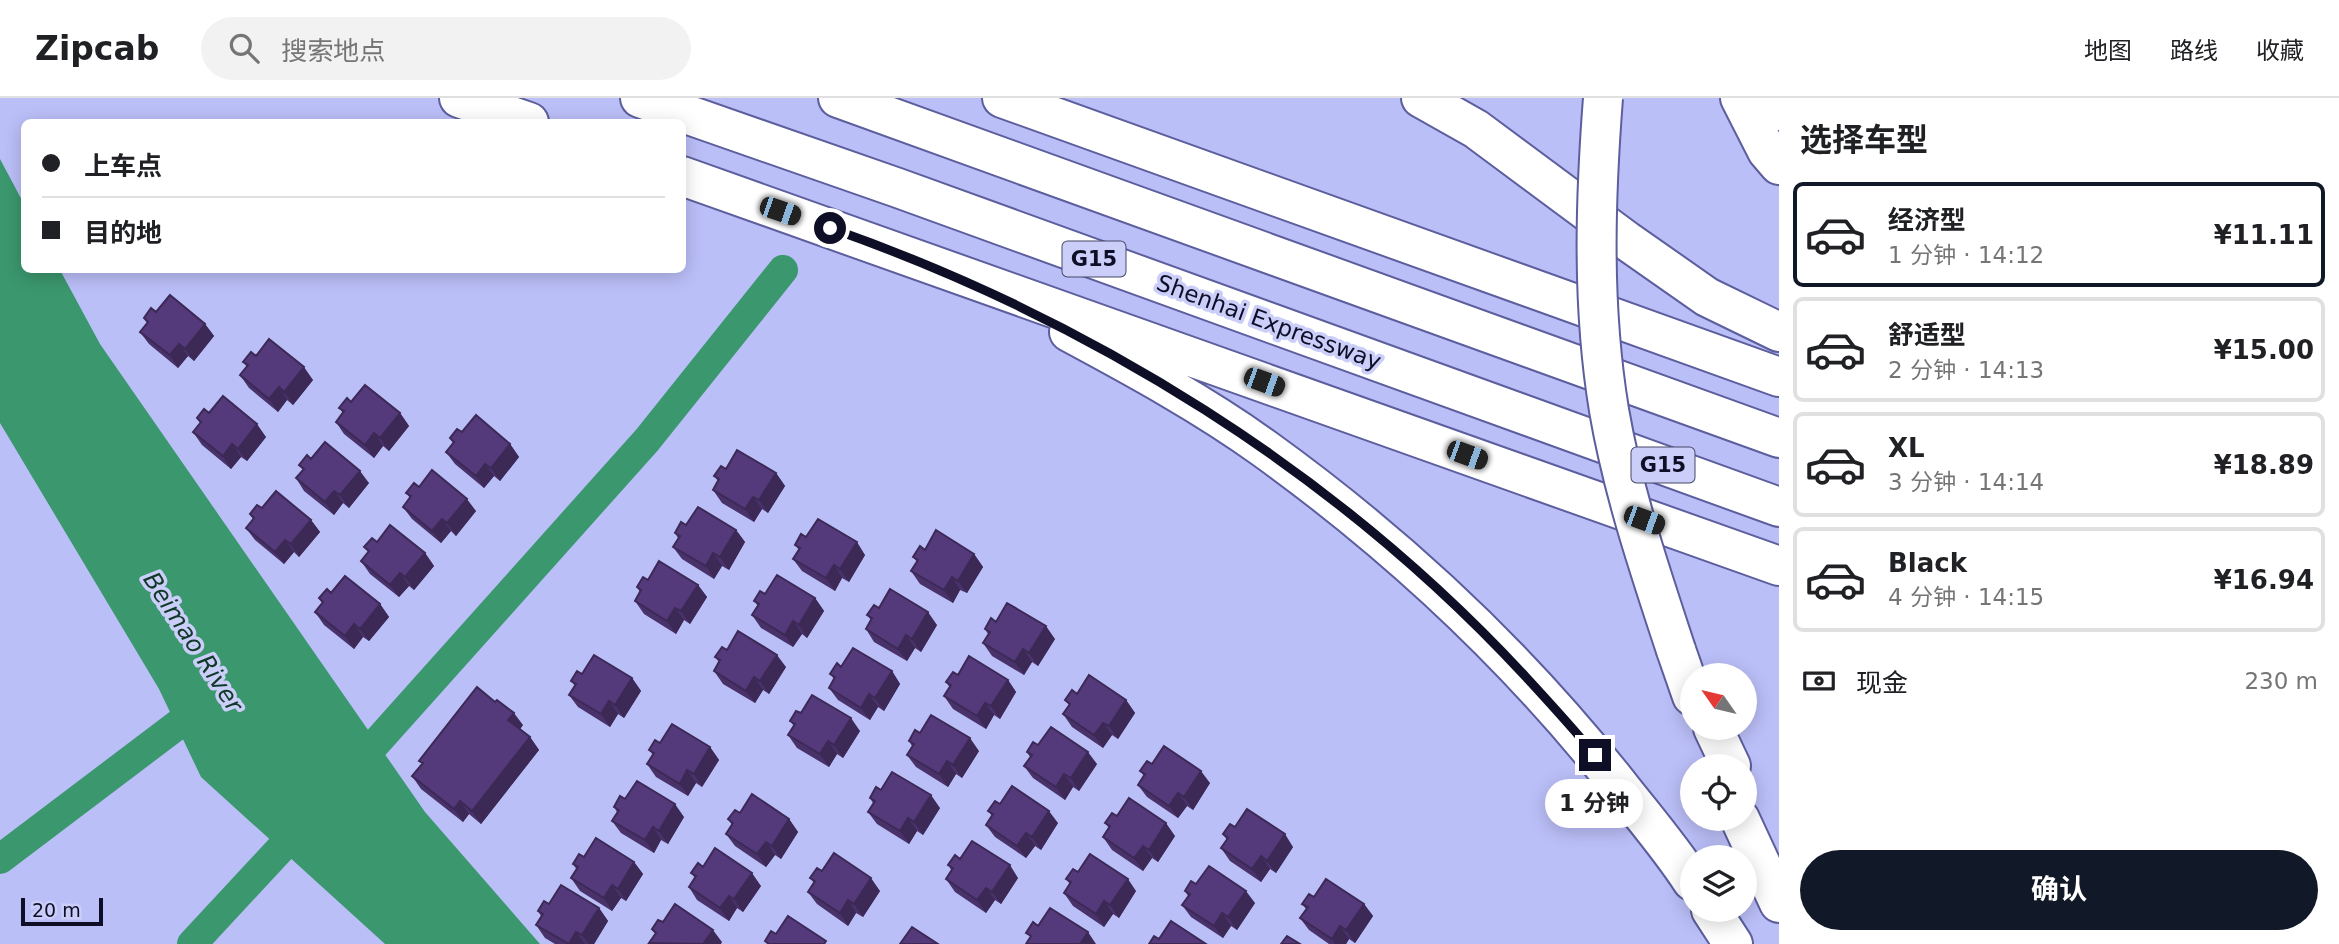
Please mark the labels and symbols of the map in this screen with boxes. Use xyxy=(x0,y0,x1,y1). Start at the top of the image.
car xyxy=(757,194,804,228)
route start xyxy=(814,212,846,244)
road number: G15 xyxy=(1062,242,1126,276)
street label: Shenhai Expressway xyxy=(1153,269,1385,375)
car xyxy=(1241,365,1288,399)
car xyxy=(1444,438,1491,472)
road number: G15 xyxy=(1632,448,1694,482)
car xyxy=(1621,503,1668,537)
water label: Beimao River xyxy=(138,567,250,719)
north arrow xyxy=(1680,663,1757,740)
route end xyxy=(1579,739,1611,771)
callout: 1 分钟 xyxy=(1546,780,1644,828)
scale bar xyxy=(21,895,103,927)

